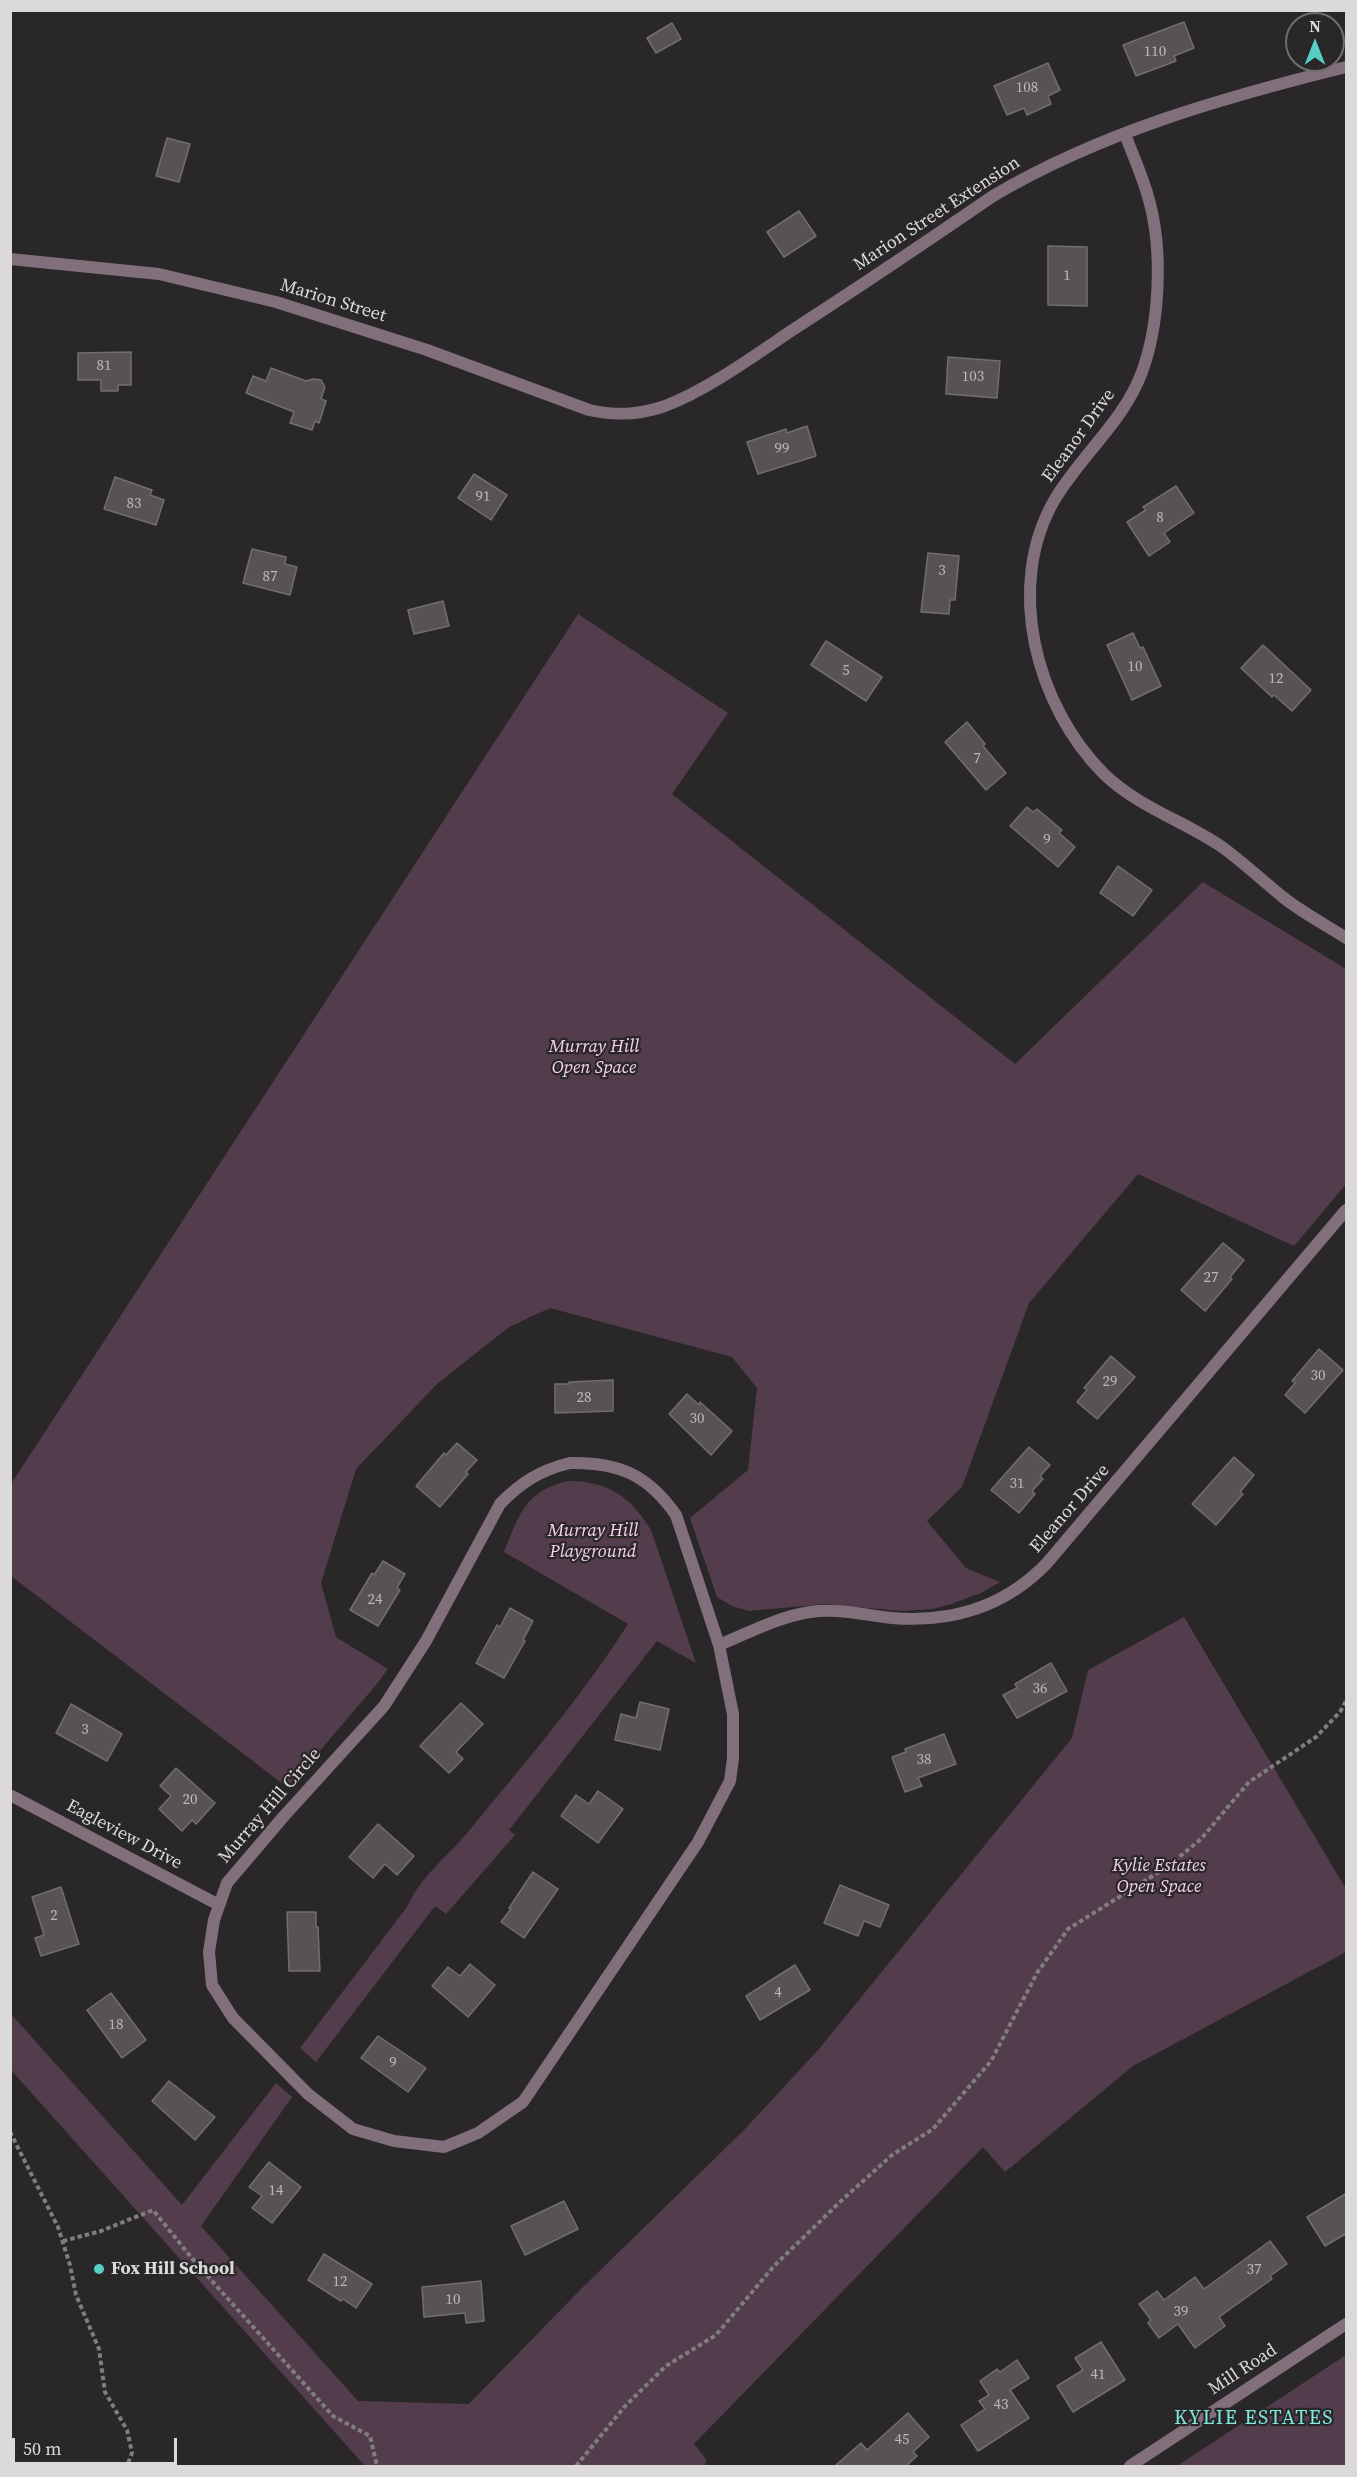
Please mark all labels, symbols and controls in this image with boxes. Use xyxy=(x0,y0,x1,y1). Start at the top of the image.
north arrow xyxy=(1285,12,1345,72)
text: N xyxy=(1309,15,1321,37)
house number: 110 xyxy=(1144,43,1166,61)
house number: 108 xyxy=(1016,79,1038,97)
street label: Marion Street Extension xyxy=(850,152,1024,276)
house number: 1 xyxy=(1063,267,1071,285)
street label: Marion Street xyxy=(278,275,388,327)
house number: 81 xyxy=(97,357,111,375)
house number: 103 xyxy=(962,368,984,386)
street label: Eleanor Drive xyxy=(1038,385,1120,487)
house number: 99 xyxy=(775,440,789,458)
house number: 91 xyxy=(476,488,490,506)
house number: 83 xyxy=(127,495,141,513)
house number: 8 xyxy=(1156,509,1164,527)
house number: 3 xyxy=(938,562,946,580)
house number: 87 xyxy=(263,568,277,586)
house number: 10 xyxy=(1128,658,1142,676)
house number: 5 xyxy=(842,662,850,680)
house number: 12 xyxy=(1269,670,1283,688)
house number: 7 xyxy=(973,750,981,768)
house number: 9 xyxy=(1043,831,1051,849)
park label: Murray Hill Open Space xyxy=(549,1036,639,1078)
house number: 27 xyxy=(1204,1269,1218,1287)
house number: 30 xyxy=(1311,1367,1325,1385)
house number: 29 xyxy=(1103,1373,1117,1391)
house number: 28 xyxy=(577,1389,591,1407)
house number: 30 xyxy=(690,1410,704,1428)
street label: Eleanor Drive xyxy=(1026,1460,1114,1558)
house number: 31 xyxy=(1010,1475,1024,1493)
park label: Murray Hill Playground xyxy=(548,1520,638,1562)
house number: 24 xyxy=(368,1591,382,1609)
house number: 36 xyxy=(1033,1680,1047,1698)
house number: 3 xyxy=(81,1721,89,1739)
street label: Murray Hill Circle xyxy=(214,1744,326,1868)
house number: 38 xyxy=(917,1751,931,1769)
house number: 20 xyxy=(183,1791,197,1809)
street label: Eagleview Drive xyxy=(62,1795,186,1875)
park label: Kylie Estates Open Space xyxy=(1112,1855,1206,1898)
house number: 2 xyxy=(50,1907,58,1925)
house number: 4 xyxy=(774,1984,782,2002)
house number: 18 xyxy=(109,2016,123,2034)
house number: 9 xyxy=(389,2054,397,2072)
house number: 14 xyxy=(269,2182,283,2200)
place label: Fox Hill School xyxy=(111,2258,235,2280)
house number: 37 xyxy=(1247,2261,1261,2279)
marker: Fox Hill School xyxy=(92,2262,106,2276)
house number: 12 xyxy=(333,2273,347,2291)
house number: 10 xyxy=(446,2291,460,2309)
house number: 39 xyxy=(1174,2303,1188,2321)
street label: Mill Road xyxy=(1205,2340,1281,2400)
house number: 41 xyxy=(1091,2366,1105,2384)
house number: 43 xyxy=(994,2396,1008,2414)
district label: KYLIE ESTATES xyxy=(1174,2407,1334,2431)
scale bar xyxy=(15,2426,180,2464)
house number: 45 xyxy=(895,2431,909,2449)
text: 50 m xyxy=(23,2436,61,2461)

